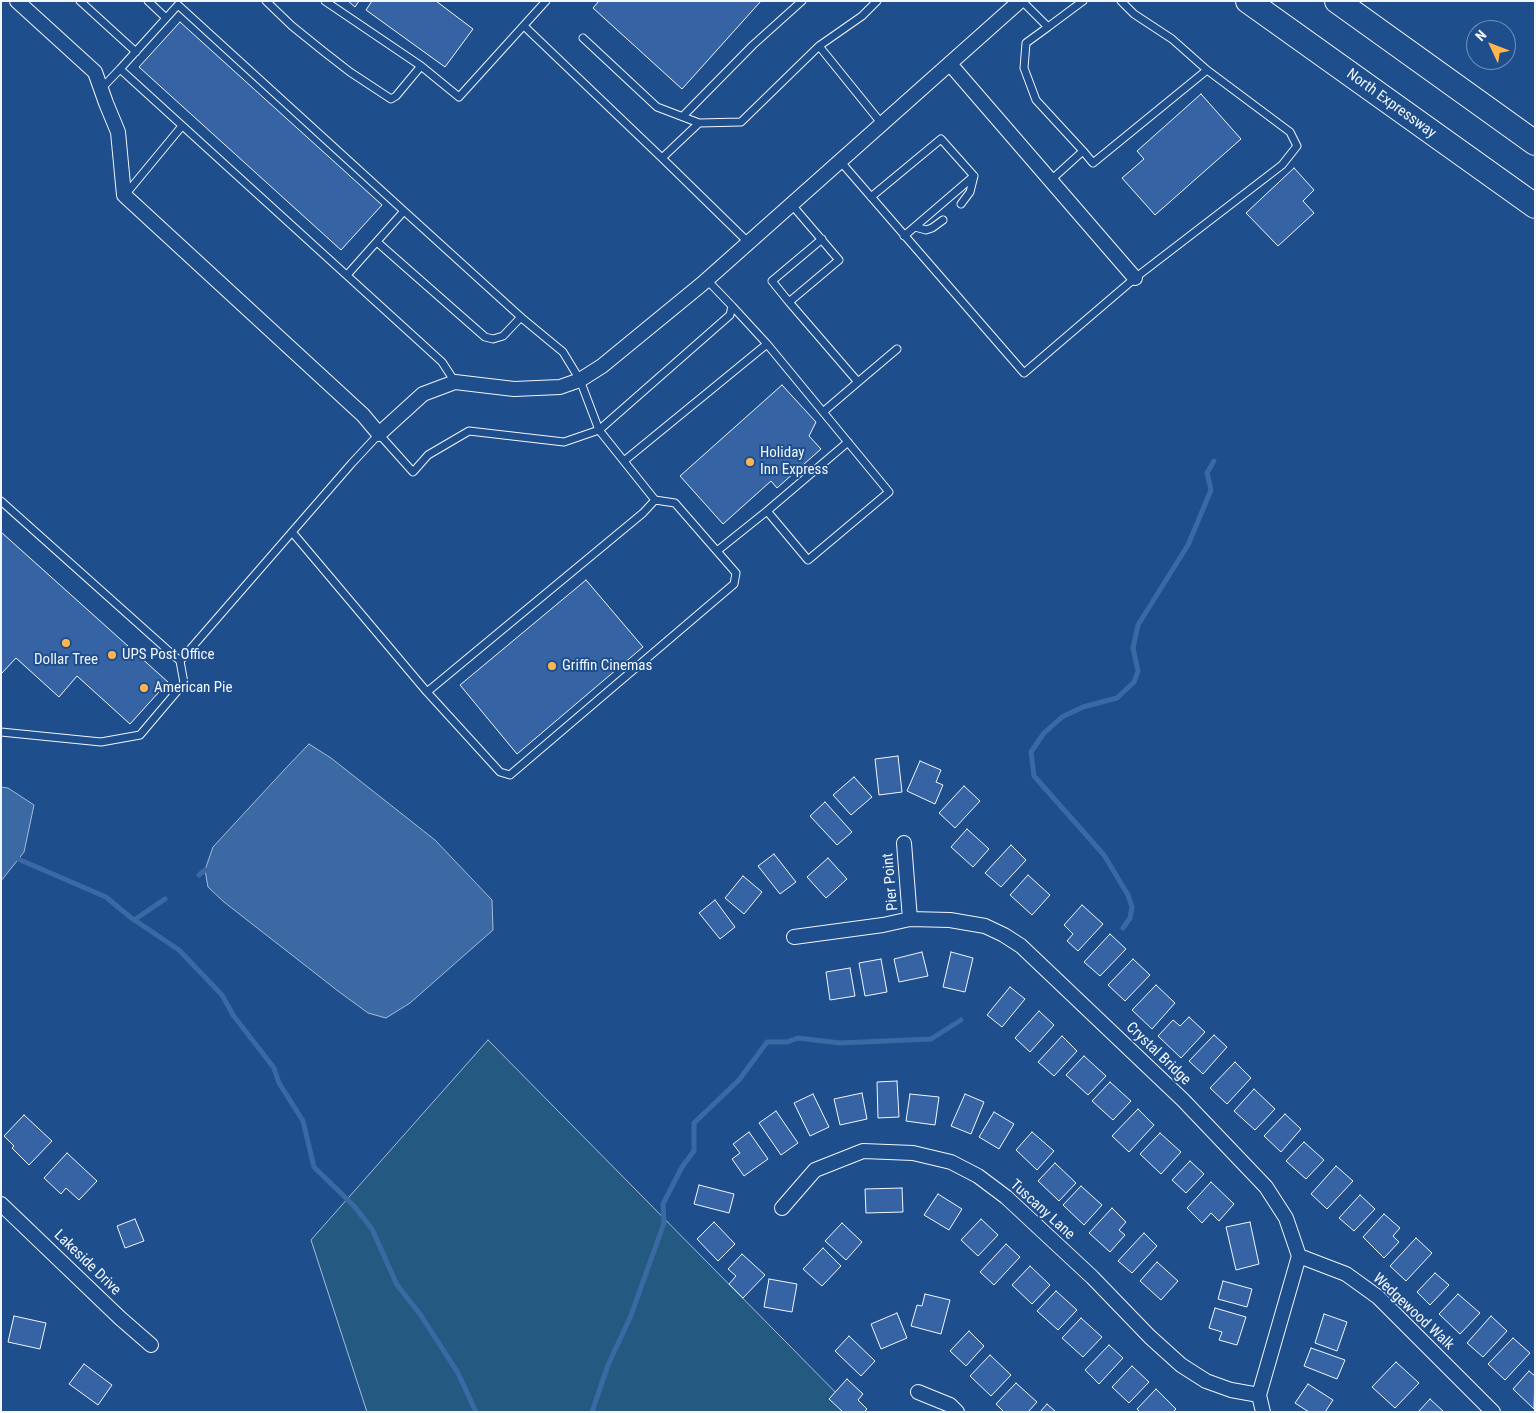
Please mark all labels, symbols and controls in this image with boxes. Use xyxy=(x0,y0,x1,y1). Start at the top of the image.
north arrow xyxy=(1466,20,1516,70)
text: N xyxy=(1472,27,1490,44)
street label: North Expressway xyxy=(1343,65,1439,143)
place label: Holiday Inn Express xyxy=(760,444,828,479)
marker: Holiday Inn Express xyxy=(744,456,756,468)
marker: Dollar Tree xyxy=(60,637,72,649)
place label: UPS Post Office xyxy=(122,646,215,664)
marker: UPS Post Office xyxy=(106,649,118,661)
place label: Dollar Tree xyxy=(34,651,98,669)
place label: Griffin Cinemas xyxy=(562,657,652,675)
marker: Griffin Cinemas xyxy=(546,660,558,672)
place label: American Pie xyxy=(154,679,233,697)
marker: American Pie xyxy=(138,682,150,694)
street label: Pier Point xyxy=(880,852,902,912)
street label: Crystal Bridge xyxy=(1122,1019,1194,1089)
street label: Tuscany Lane xyxy=(1006,1176,1078,1244)
street label: Lakeside Drive xyxy=(50,1227,124,1299)
street label: Wedgewood Walk xyxy=(1369,1270,1457,1354)

